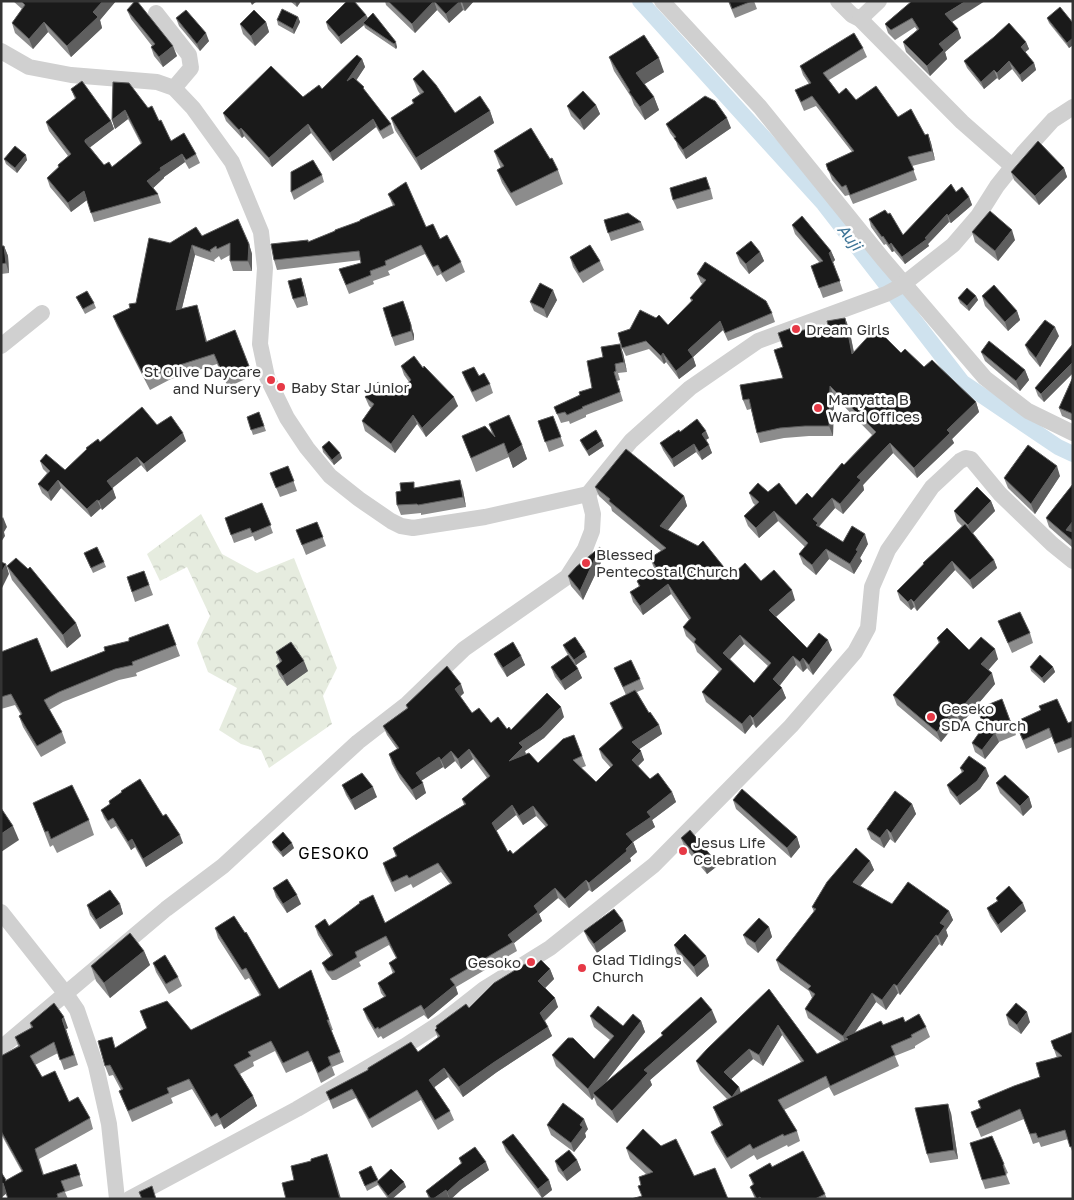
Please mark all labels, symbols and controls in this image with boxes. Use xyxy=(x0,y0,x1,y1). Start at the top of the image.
water label: Auji xyxy=(833,220,868,256)
place label: Dream Girls xyxy=(806,320,890,338)
marker: Dream Girls xyxy=(790,323,802,335)
place label: St Olive Daycare and Nursery xyxy=(144,362,262,397)
marker: St Olive Daycare and Nursery xyxy=(265,374,277,386)
place label: Baby Star Junior xyxy=(291,378,410,396)
marker: Baby Star Junior xyxy=(275,381,287,393)
place label: Manyatta B Ward Offices xyxy=(828,390,920,425)
marker: Manyatta B Ward Offices xyxy=(812,402,824,414)
place label: Blessed Pentecostal Church xyxy=(596,545,738,580)
marker: Blessed Pentecostal Church xyxy=(580,557,592,569)
place label: Geseko SDA Church xyxy=(941,699,1026,734)
marker: Geseko SDA Church xyxy=(925,711,937,723)
place label: Jesus Life Celebration xyxy=(693,833,777,868)
district label: GESOKO xyxy=(298,843,370,863)
marker: Jesus Life Celebration xyxy=(677,845,689,857)
place label: Glad Tidings Church xyxy=(592,950,682,985)
place label: Gesoko xyxy=(468,953,521,971)
marker: Gesoko xyxy=(525,956,537,968)
marker: Glad Tidings Church xyxy=(576,962,588,974)

